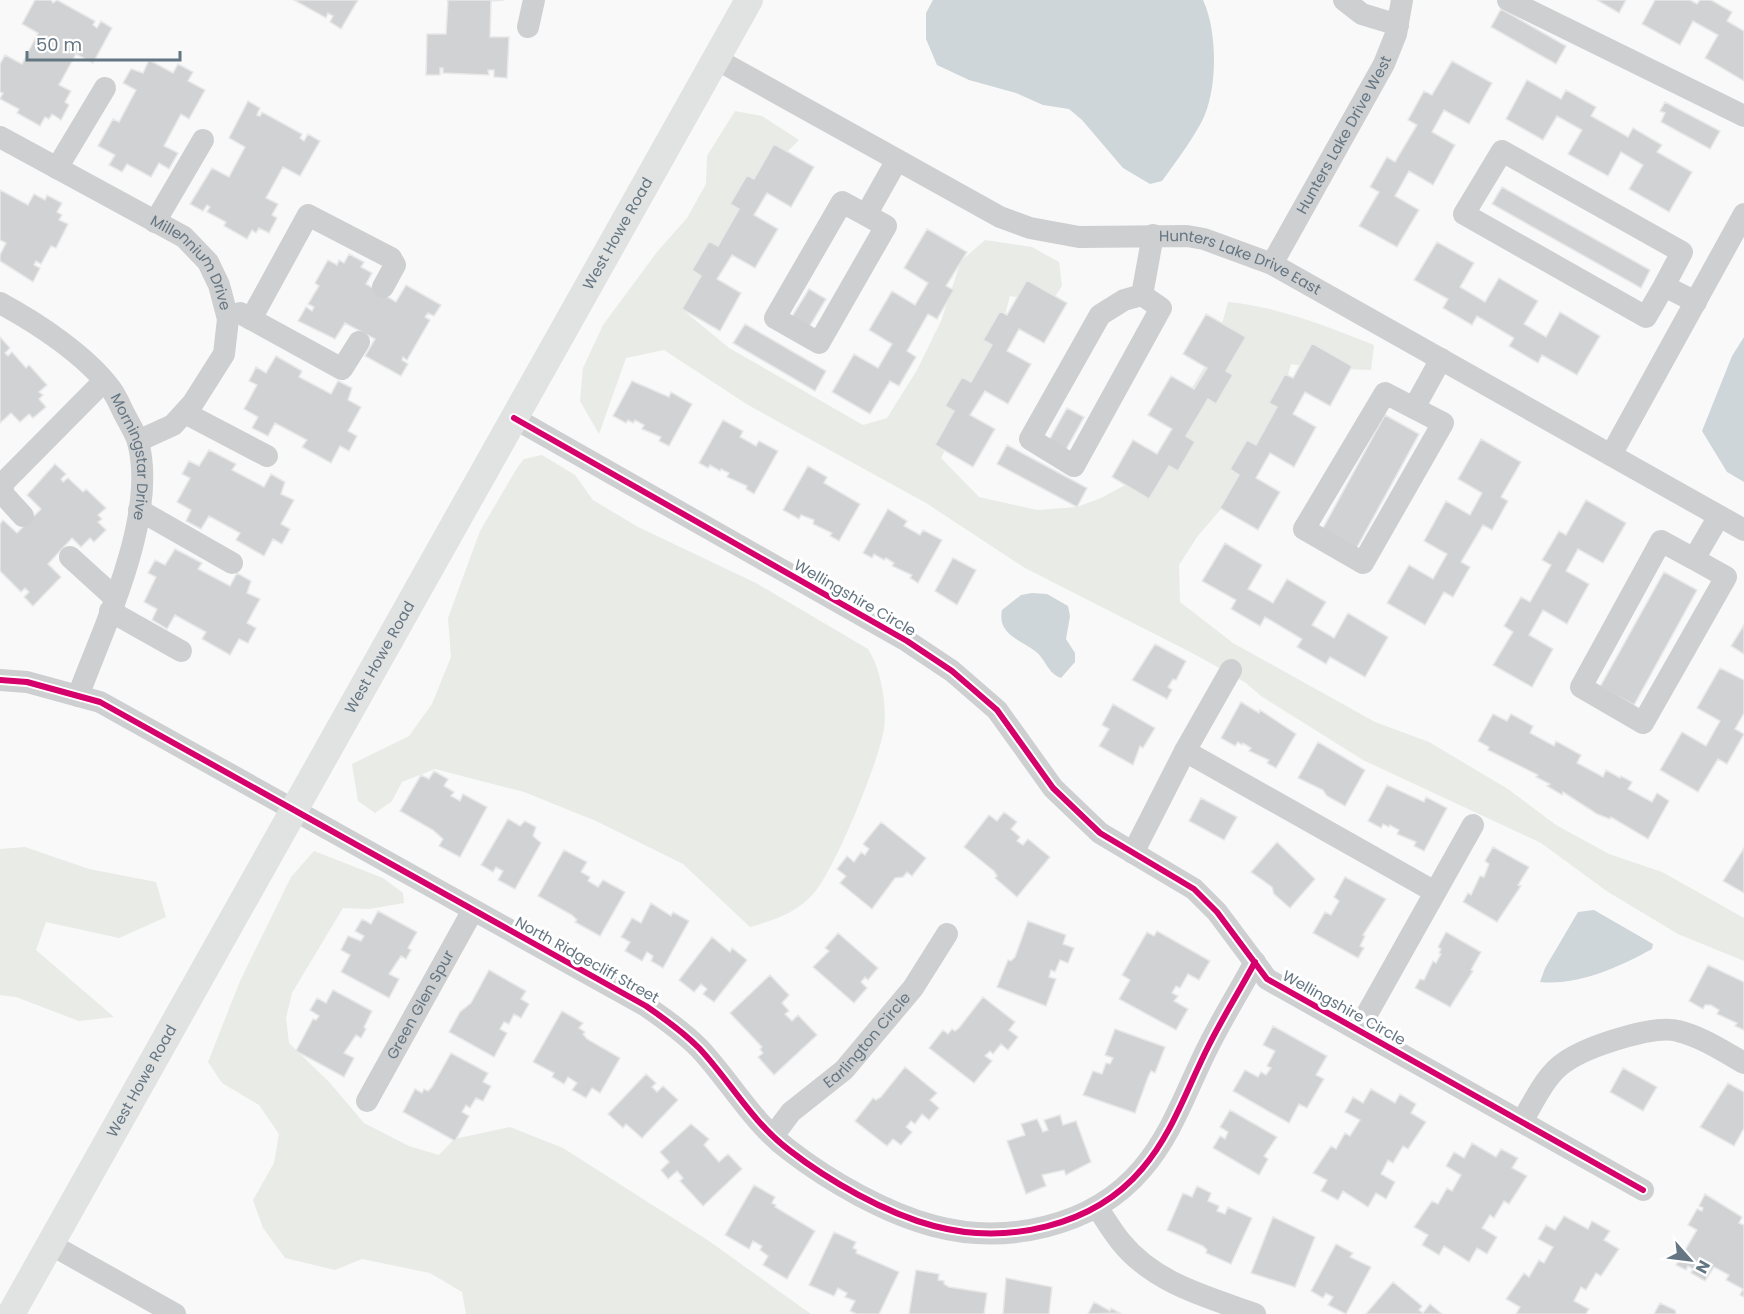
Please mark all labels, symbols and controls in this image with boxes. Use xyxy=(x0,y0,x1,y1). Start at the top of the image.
scale bar xyxy=(27,24,180,62)
text: 50 m xyxy=(36,32,82,57)
street label: Hunters Lake Drive West xyxy=(1291,52,1396,218)
street label: West Howe Road xyxy=(577,173,657,294)
street label: Millennium Drive xyxy=(147,210,236,313)
street label: Hunters Lake Drive East xyxy=(1159,225,1325,300)
street label: Morningstar Drive xyxy=(106,390,153,522)
street label: Wellingshire Circle xyxy=(790,554,920,641)
street label: West Howe Road xyxy=(339,597,419,717)
street label: North Ridgecliff Street xyxy=(512,911,663,1008)
street label: Green Glen Spur xyxy=(381,946,459,1063)
street label: Wellingshire Circle xyxy=(1279,965,1410,1050)
street label: Earlington Circle xyxy=(819,988,915,1093)
street label: West Howe Road xyxy=(101,1021,181,1141)
north arrow xyxy=(1660,1230,1720,1290)
text: N xyxy=(1690,1256,1716,1278)

